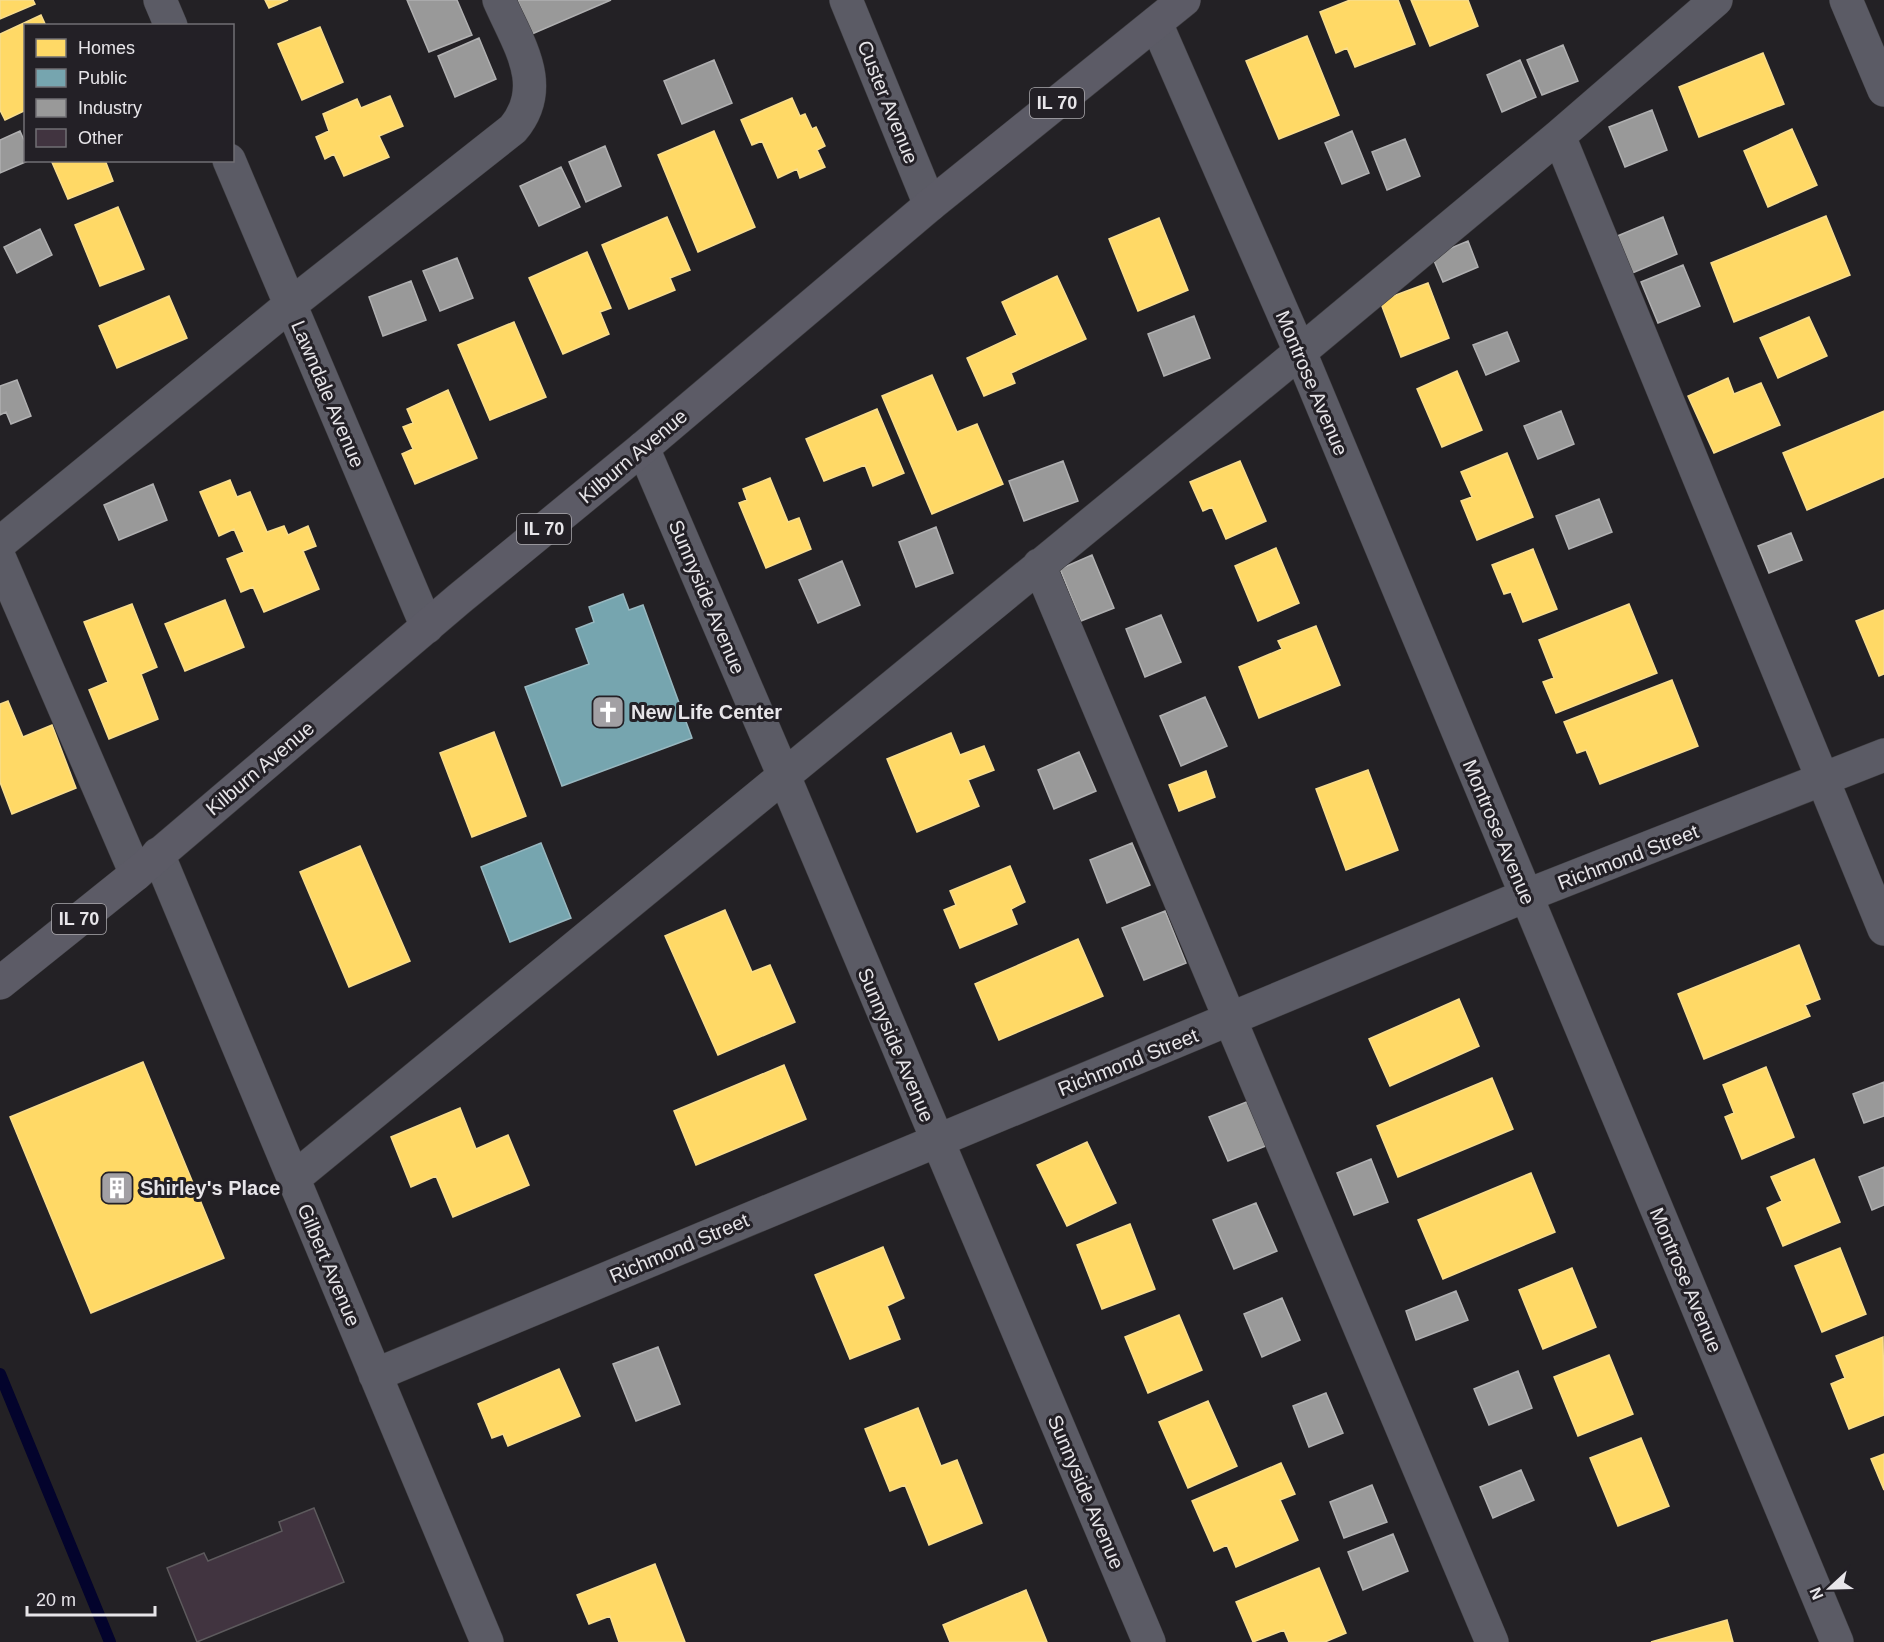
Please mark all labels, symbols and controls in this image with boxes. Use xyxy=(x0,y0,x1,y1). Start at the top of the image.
legend xyxy=(24,24,234,162)
street label: Custer Avenue xyxy=(853,37,923,167)
text: Homes xyxy=(78,38,135,58)
text: Public xyxy=(78,68,127,88)
road number: IL 70 xyxy=(1030,88,1084,118)
text: Industry xyxy=(78,98,142,118)
text: Other xyxy=(78,128,123,148)
street label: Montrose Avenue xyxy=(1272,307,1352,459)
street label: Lawndale Avenue xyxy=(287,317,369,471)
street label: Kilburn Avenue xyxy=(575,404,691,508)
road number: IL 70 xyxy=(517,514,571,544)
street label: Sunnyside Avenue xyxy=(665,517,749,677)
church icon: New Life Center xyxy=(590,694,626,730)
place label: New Life Center xyxy=(631,701,782,723)
street label: Kilburn Avenue xyxy=(202,716,318,820)
street label: Montrose Avenue xyxy=(1459,756,1539,908)
street label: Richmond Street xyxy=(1555,820,1702,894)
road number: IL 70 xyxy=(52,904,106,934)
street label: Sunnyside Avenue xyxy=(854,965,938,1125)
street label: Richmond Street xyxy=(1055,1024,1202,1100)
building icon: Shirley's Place xyxy=(99,1170,135,1206)
place label: Shirley's Place xyxy=(140,1177,280,1199)
street label: Gilbert Avenue xyxy=(293,1200,365,1330)
street label: Montrose Avenue xyxy=(1646,1204,1726,1356)
street label: Richmond Street xyxy=(606,1209,752,1287)
street label: Sunnyside Avenue xyxy=(1044,1412,1128,1572)
north arrow xyxy=(1800,1558,1860,1618)
scale bar xyxy=(27,1579,154,1617)
text: N xyxy=(1807,1585,1827,1602)
text: 20 m xyxy=(36,1590,76,1610)

